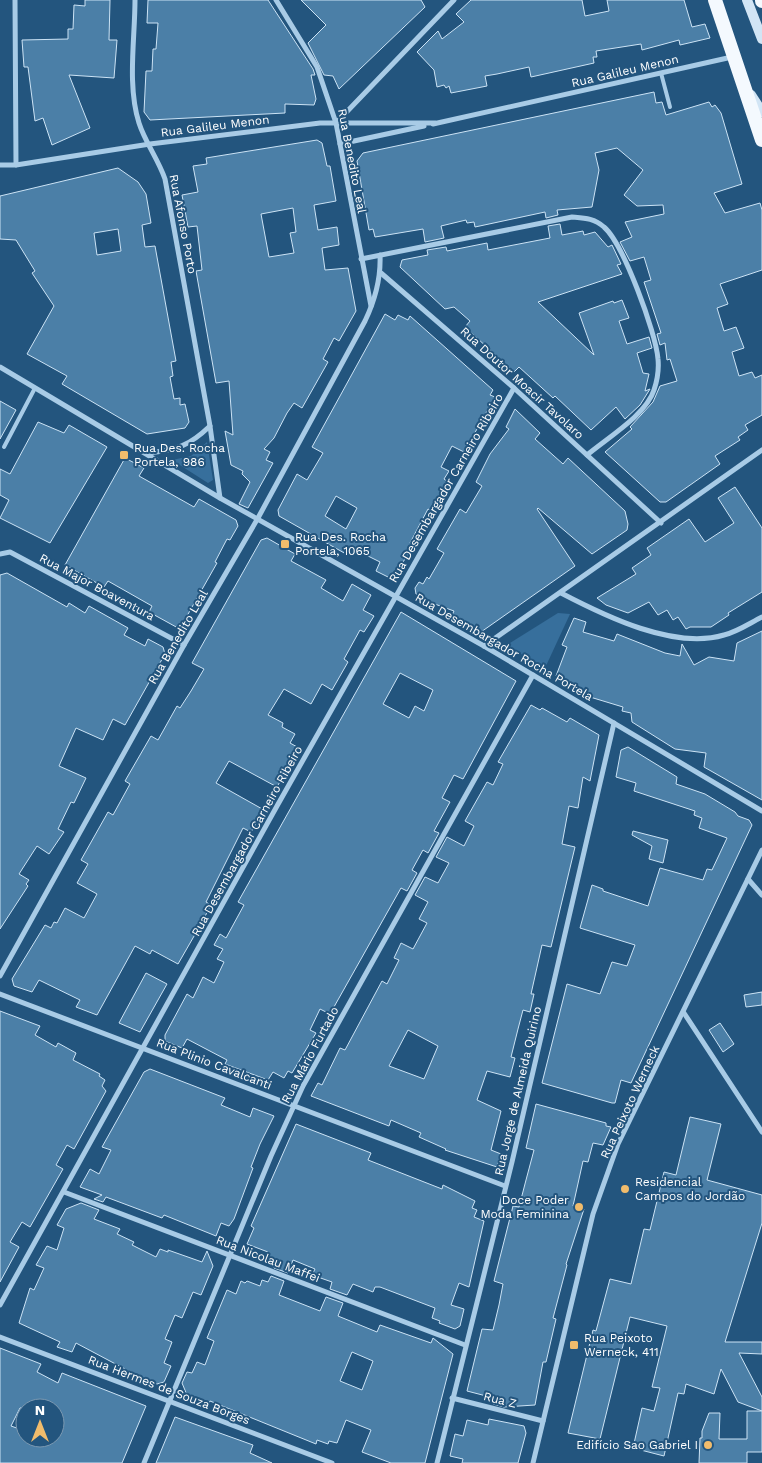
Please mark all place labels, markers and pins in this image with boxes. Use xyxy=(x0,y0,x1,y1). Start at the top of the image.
place label: Rua Des. Rocha Portela, 986 xyxy=(134,441,225,469)
marker: Rua Des. Rocha Portela, 986 xyxy=(118,449,130,461)
place label: Rua Des. Rocha Portela, 1065 xyxy=(295,530,386,558)
marker: Rua Des. Rocha Portela, 1065 xyxy=(279,538,291,550)
place label: Residencial Campos do Jordão xyxy=(635,1175,745,1203)
marker: Residencial Campos do Jordão xyxy=(619,1183,631,1195)
place label: Doce Poder Moda Feminina xyxy=(480,1193,569,1221)
marker: Doce Poder Moda Feminina xyxy=(573,1201,585,1213)
place label: Rua Peixoto Werneck, 411 xyxy=(584,1331,659,1359)
marker: Rua Peixoto Werneck, 411 xyxy=(568,1339,580,1351)
place label: Edifício Sao Gabriel I xyxy=(576,1438,698,1452)
marker: Edifício Sao Gabriel I xyxy=(702,1439,714,1451)

